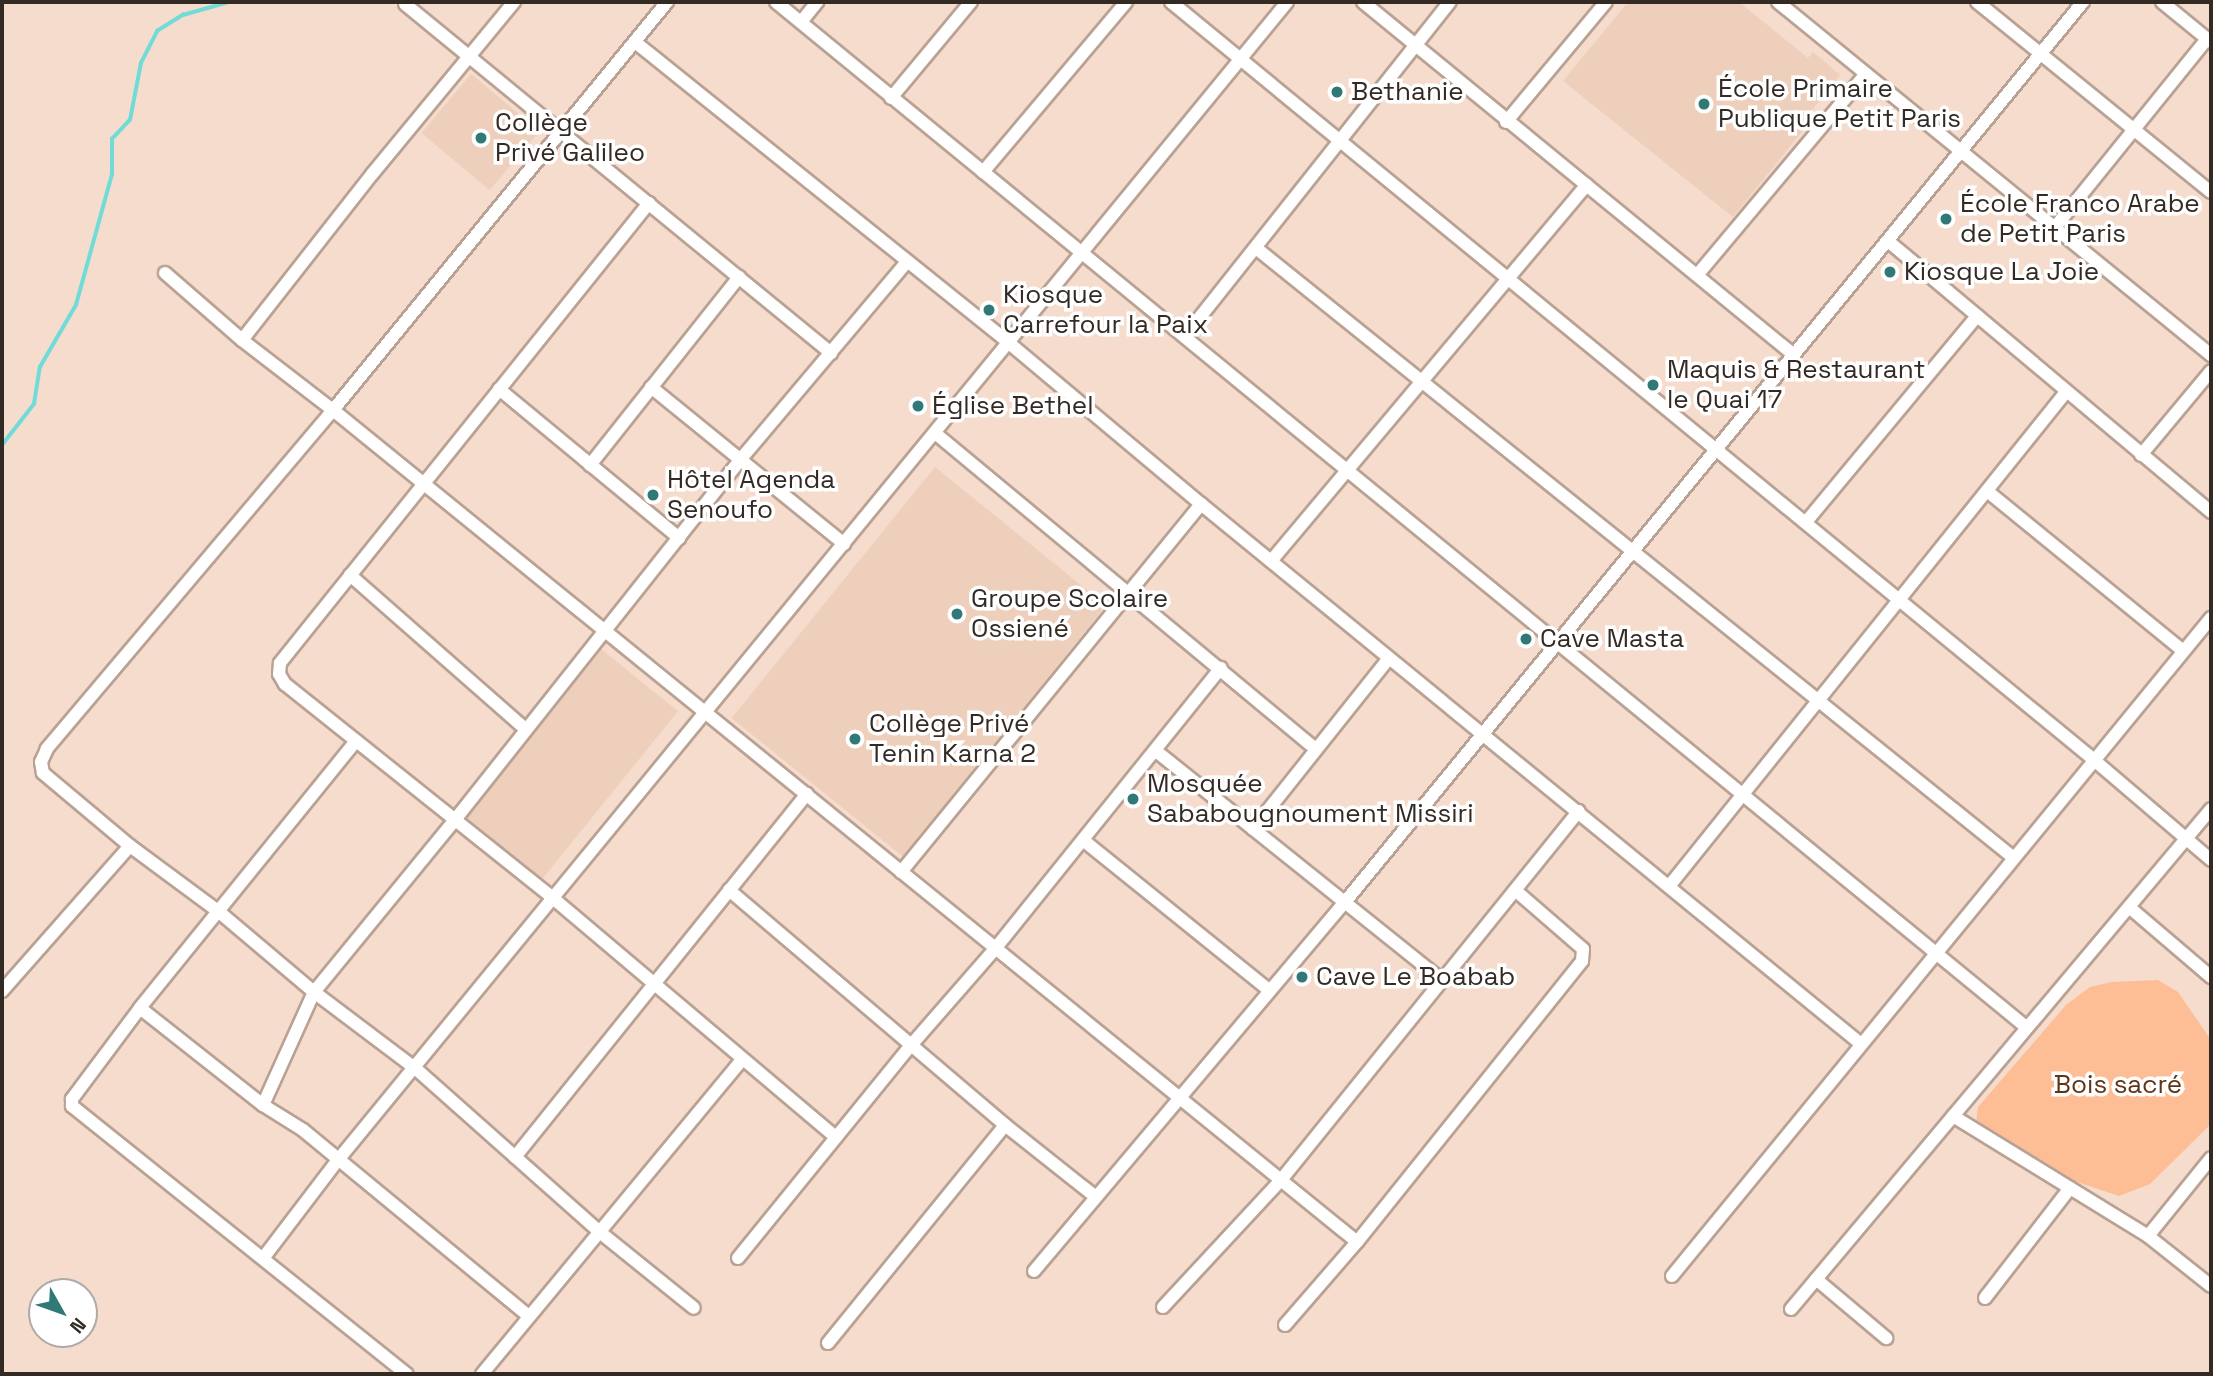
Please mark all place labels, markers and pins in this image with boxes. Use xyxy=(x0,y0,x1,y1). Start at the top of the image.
place label: École Primaire Publique Petit Paris xyxy=(1718,73,1961,134)
place label: Bethanie xyxy=(1351,76,1464,108)
marker: Bethanie xyxy=(1329,84,1345,100)
marker: École Primaire Publique Petit Paris xyxy=(1696,96,1712,112)
place label: Collège Privé Galileo xyxy=(495,107,645,168)
marker: Collège Privé Galileo xyxy=(473,130,489,146)
place label: École Franco Arabe de Petit Paris xyxy=(1960,188,2200,249)
marker: École Franco Arabe de Petit Paris xyxy=(1938,211,1954,227)
place label: Kiosque La Joie xyxy=(1904,256,2099,288)
marker: Kiosque La Joie xyxy=(1882,264,1898,280)
place label: Kiosque Carrefour la Paix xyxy=(1003,279,1208,340)
marker: Kiosque Carrefour la Paix xyxy=(981,302,997,318)
place label: Maquis & Restaurant le Quai 17 xyxy=(1667,354,1925,416)
marker: Maquis & Restaurant le Quai 17 xyxy=(1645,377,1661,393)
place label: Église Bethel xyxy=(932,390,1094,422)
marker: Église Bethel xyxy=(910,398,926,414)
place label: Hôtel Agenda Senoufo xyxy=(667,464,836,526)
marker: Hôtel Agenda Senoufo xyxy=(645,487,661,503)
place label: Groupe Scolaire Ossiené xyxy=(971,583,1168,644)
marker: Groupe Scolaire Ossiené xyxy=(949,606,965,622)
place label: Cave Masta xyxy=(1540,623,1684,655)
marker: Cave Masta xyxy=(1518,631,1534,647)
place label: Collège Privé Tenin Karna 2 xyxy=(869,708,1036,770)
marker: Collège Privé Tenin Karna 2 xyxy=(847,731,863,747)
place label: Mosquée Sababougnoument Missiri xyxy=(1147,768,1474,830)
marker: Mosquée Sababougnoument Missiri xyxy=(1125,791,1141,807)
place label: Cave Le Boabab xyxy=(1316,961,1515,993)
marker: Cave Le Boabab xyxy=(1294,969,1310,985)

